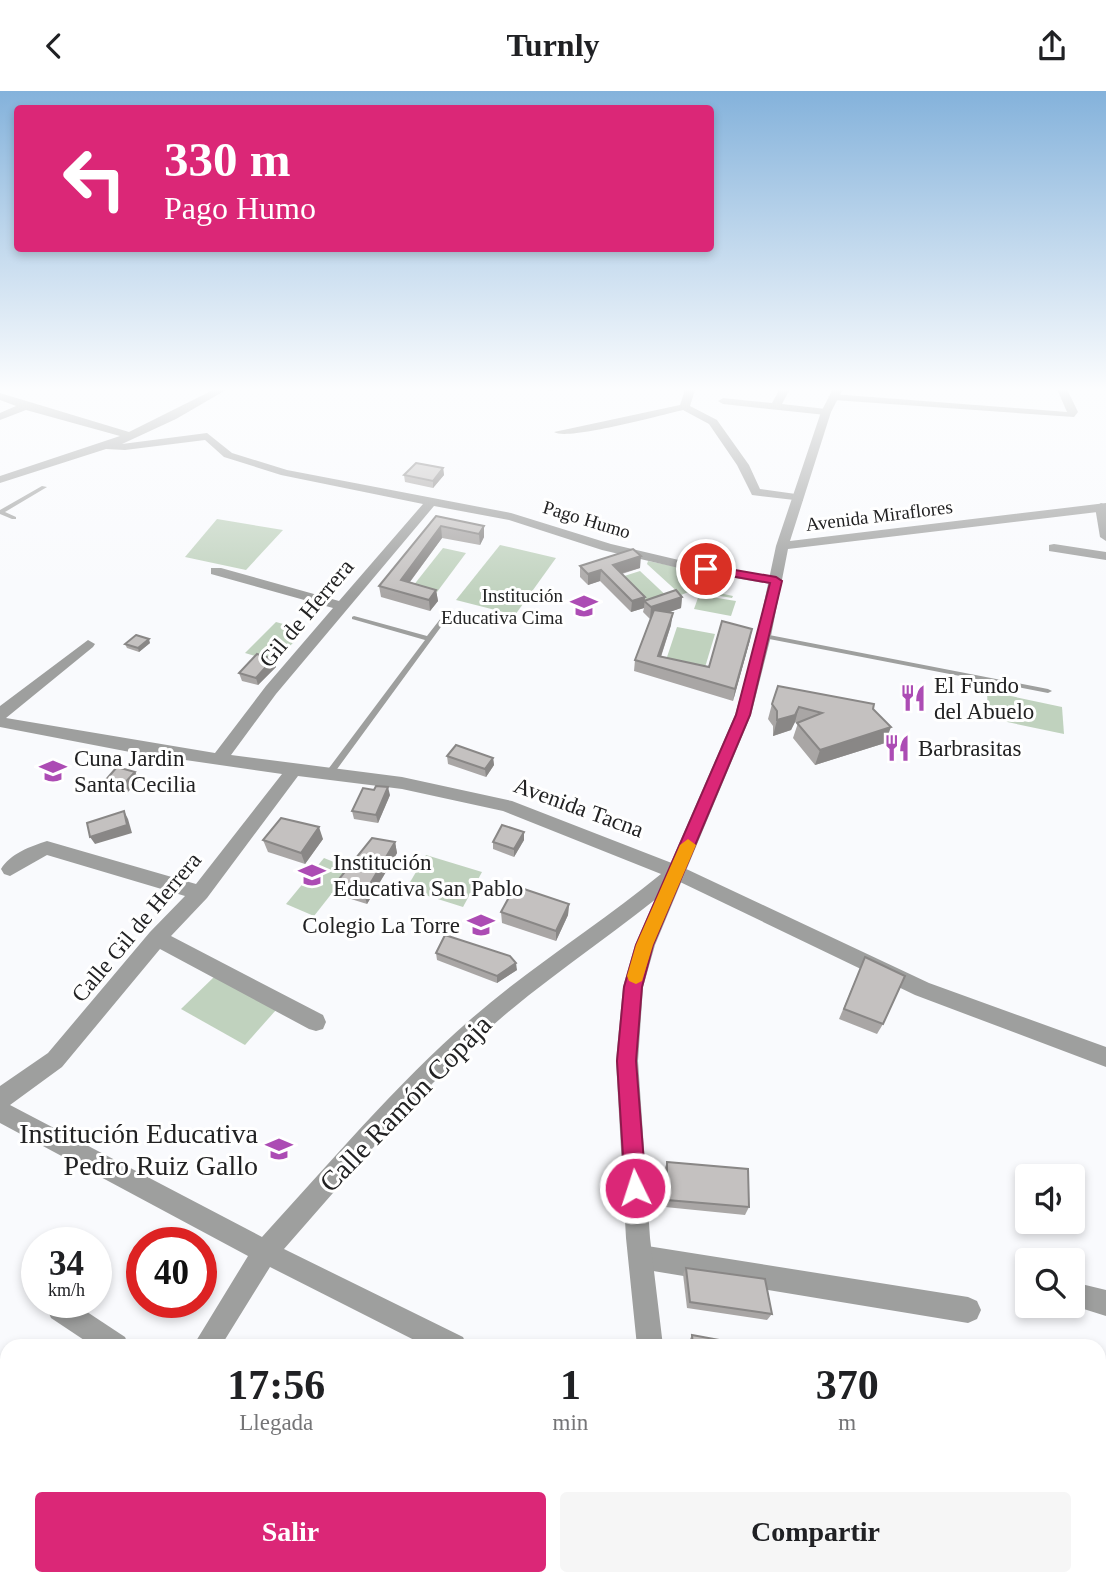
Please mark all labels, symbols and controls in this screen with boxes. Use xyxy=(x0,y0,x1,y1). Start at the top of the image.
icon: back xyxy=(35,27,73,65)
text: Turnly xyxy=(506,27,600,63)
icon: share xyxy=(1033,27,1071,65)
text: 330 m xyxy=(164,132,291,187)
icon: left xyxy=(49,133,140,224)
text: Pago Humo xyxy=(164,190,316,226)
street label: Pago Humo xyxy=(541,496,633,543)
street label: Avenida Miraflores xyxy=(804,496,954,535)
pin xyxy=(676,539,736,599)
icon: arrive xyxy=(687,550,725,588)
street label: Gil de Herrera xyxy=(254,554,359,672)
place label: Institución Educativa Cima xyxy=(441,585,564,628)
school or university icon: Institución Educativa Cima xyxy=(569,591,599,621)
place label: El Fundo del Abuelo xyxy=(934,673,1034,724)
restaurant icon: El Fundo del Abuelo xyxy=(898,683,928,713)
restaurant icon: Barbrasitas xyxy=(882,733,912,763)
place label: Barbrasitas xyxy=(918,736,1022,761)
place label: Cuna Jardin Santa Cecilia xyxy=(74,746,196,797)
school or university icon: Cuna Jardin Santa Cecilia xyxy=(38,756,68,786)
street label: Avenida Tacna xyxy=(511,772,647,842)
street label: Calle Gil de Herrera xyxy=(67,848,206,1007)
place label: Institución Educativa San Pablo xyxy=(333,850,523,901)
school or university icon: Institución Educativa San Pablo xyxy=(297,860,327,890)
school or university icon: Colegio La Torre xyxy=(466,910,496,940)
place label: Colegio La Torre xyxy=(302,913,460,938)
street label: Calle Ramón Copaja xyxy=(313,1008,498,1198)
place label: Institución Educativa Pedro Ruiz Gallo xyxy=(19,1118,259,1181)
school or university icon: Institución Educativa Pedro Ruiz Gallo xyxy=(264,1134,294,1164)
position arrow xyxy=(598,1151,672,1225)
map controls xyxy=(1015,1164,1085,1318)
button: sound xyxy=(1015,1164,1085,1234)
speed limit sign: 40 xyxy=(126,1227,217,1318)
text: 34 xyxy=(49,1244,84,1283)
button: search xyxy=(1015,1248,1085,1318)
text: km/h xyxy=(48,1280,85,1300)
text: 17:56 xyxy=(227,1362,325,1408)
text: 1 xyxy=(560,1362,581,1408)
text: 370 xyxy=(816,1362,879,1408)
text: Llegada xyxy=(239,1410,313,1435)
text: min xyxy=(553,1410,588,1435)
text: m xyxy=(838,1410,856,1435)
button: Salir xyxy=(35,1492,546,1572)
button: Compartir xyxy=(560,1492,1071,1572)

